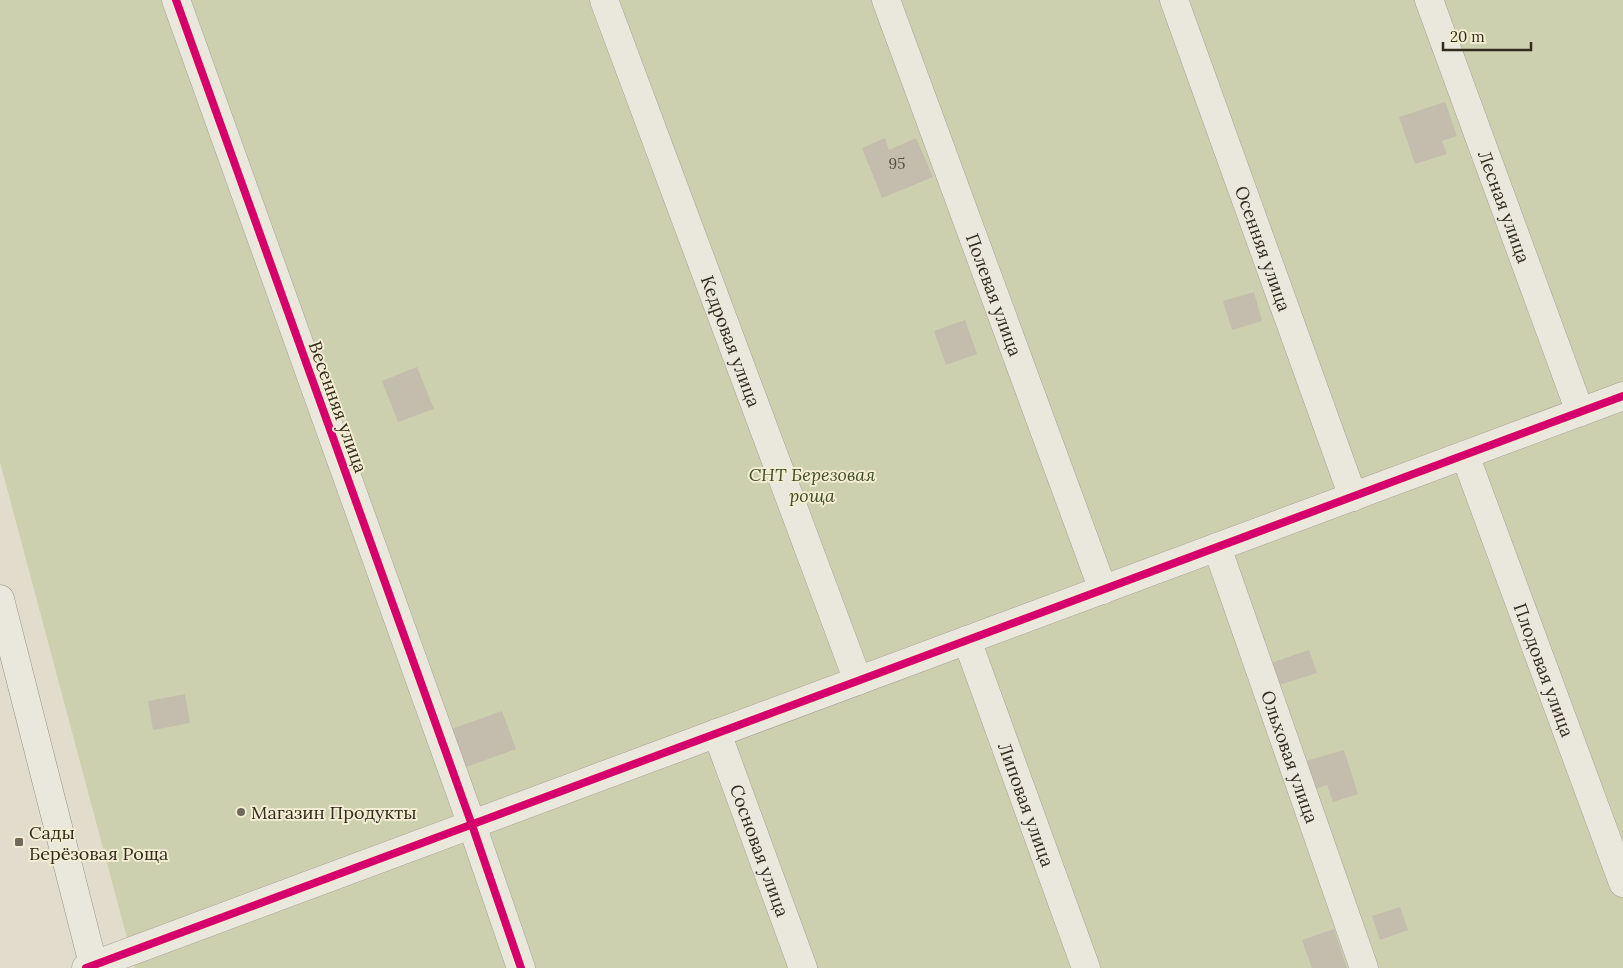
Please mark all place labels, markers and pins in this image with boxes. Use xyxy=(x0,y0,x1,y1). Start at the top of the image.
place label: Магазин Продукты xyxy=(251,801,417,824)
marker: Магазин Продукты xyxy=(235,806,247,818)
place label: Сады Берёзовая Роща xyxy=(29,821,168,865)
marker: Сады Берёзовая Роща xyxy=(13,836,25,848)

